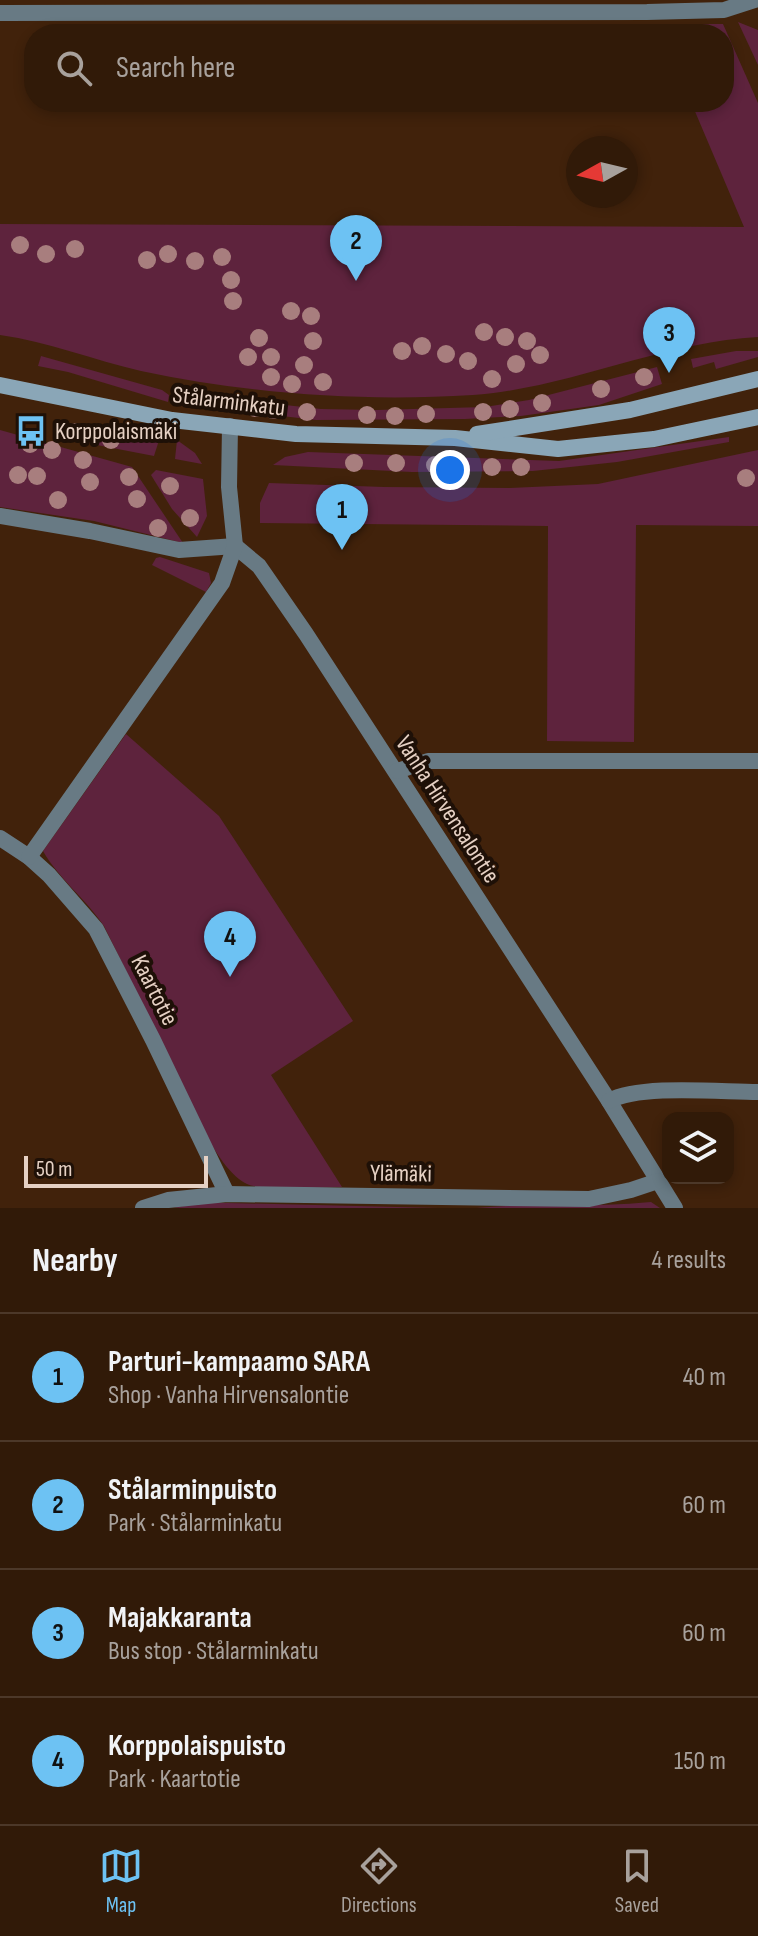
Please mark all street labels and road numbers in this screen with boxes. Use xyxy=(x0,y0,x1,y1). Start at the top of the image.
street label: Stålarminkatu xyxy=(171,380,287,423)
street label: Vanha Hirvensalontie xyxy=(389,730,506,888)
street label: Kaartotie xyxy=(125,950,184,1030)
street label: Ylämäki xyxy=(370,1158,432,1189)

